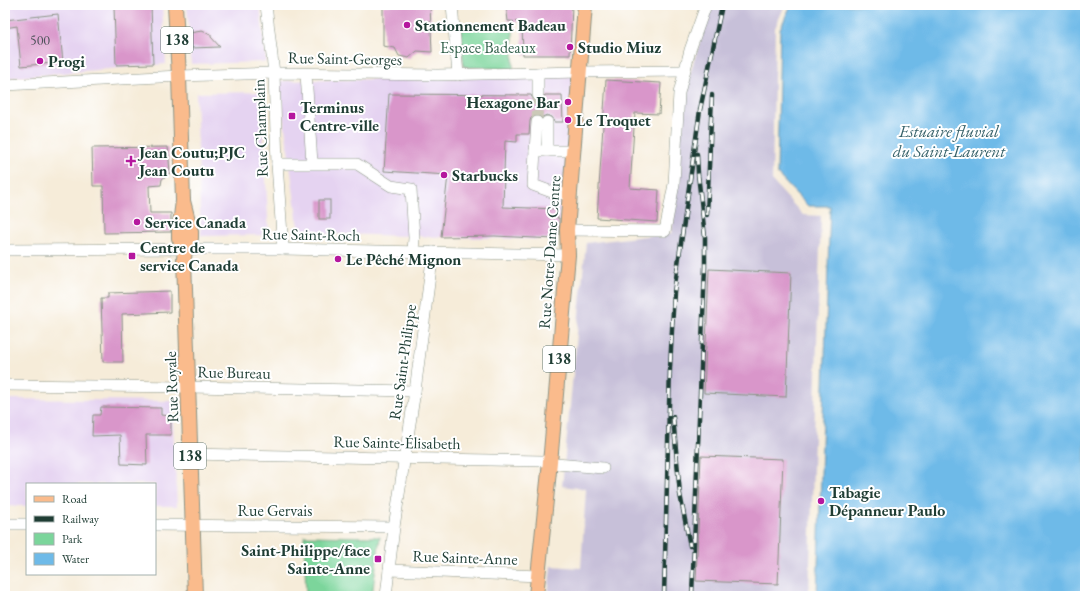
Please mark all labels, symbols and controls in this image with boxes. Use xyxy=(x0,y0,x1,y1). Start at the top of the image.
place label: Stationnement Badeau xyxy=(415,15,566,36)
marker: Stationnement Badeau xyxy=(402,20,412,30)
road number: 138 xyxy=(161,27,193,53)
house number: 500 xyxy=(30,31,50,49)
park label: Espace Badeaux xyxy=(440,37,536,58)
place label: Studio Miuz xyxy=(578,37,661,58)
marker: Studio Miuz xyxy=(565,42,575,52)
street label: Rue Saint-Georges xyxy=(288,47,402,70)
place label: Progi xyxy=(48,51,85,72)
marker: Progi xyxy=(35,56,45,66)
street label: Rue Champlain xyxy=(248,78,273,178)
place label: Hexagone Bar xyxy=(467,92,560,113)
place label: Terminus Centre-ville xyxy=(300,97,379,136)
marker: Hexagone Bar xyxy=(563,97,573,107)
place label: Le Troquet xyxy=(576,110,651,131)
marker: Terminus Centre-ville xyxy=(287,111,297,121)
marker: Le Troquet xyxy=(563,115,573,125)
water label: Estuaire fluvial du Saint-Laurent xyxy=(893,120,1006,162)
place label: Jean Coutu;PJC Jean Coutu xyxy=(137,142,245,181)
marker: Jean Coutu;PJC Jean Coutu xyxy=(126,156,136,166)
place label: Starbucks xyxy=(452,165,518,186)
marker: Starbucks xyxy=(439,170,449,180)
street label: Rue Notre-Dame Centre xyxy=(534,175,565,330)
place label: Service Canada xyxy=(145,212,247,233)
marker: Service Canada xyxy=(132,217,142,227)
street label: Rue Saint-Roch xyxy=(261,223,361,246)
place label: Centre de service Canada xyxy=(140,237,240,276)
place label: Le Pêché Mignon xyxy=(346,249,461,270)
marker: Centre de service Canada xyxy=(127,251,137,261)
marker: Le Pêché Mignon xyxy=(333,254,343,264)
street label: Rue Saint-Philippe xyxy=(384,303,421,421)
road number: 138 xyxy=(543,346,575,372)
street label: Rue Royale xyxy=(160,351,183,423)
street label: Rue Bureau xyxy=(197,361,271,384)
street label: Rue Sainte-Élisabeth xyxy=(333,431,461,454)
road number: 138 xyxy=(174,443,206,469)
place label: Tabagie Dépanneur Paulo xyxy=(829,482,945,521)
legend xyxy=(26,483,156,575)
text: Road xyxy=(62,491,88,507)
marker: Tabagie Dépanneur Paulo xyxy=(816,496,826,506)
street label: Rue Gervais xyxy=(238,500,312,521)
text: Railway xyxy=(62,511,100,527)
text: Park xyxy=(62,531,83,547)
place label: Saint-Philippe/face Sainte-Anne xyxy=(241,540,370,579)
street label: Rue Sainte-Anne xyxy=(412,545,518,570)
text: Water xyxy=(62,551,89,567)
marker: Saint-Philippe/face Sainte-Anne xyxy=(373,554,383,564)

